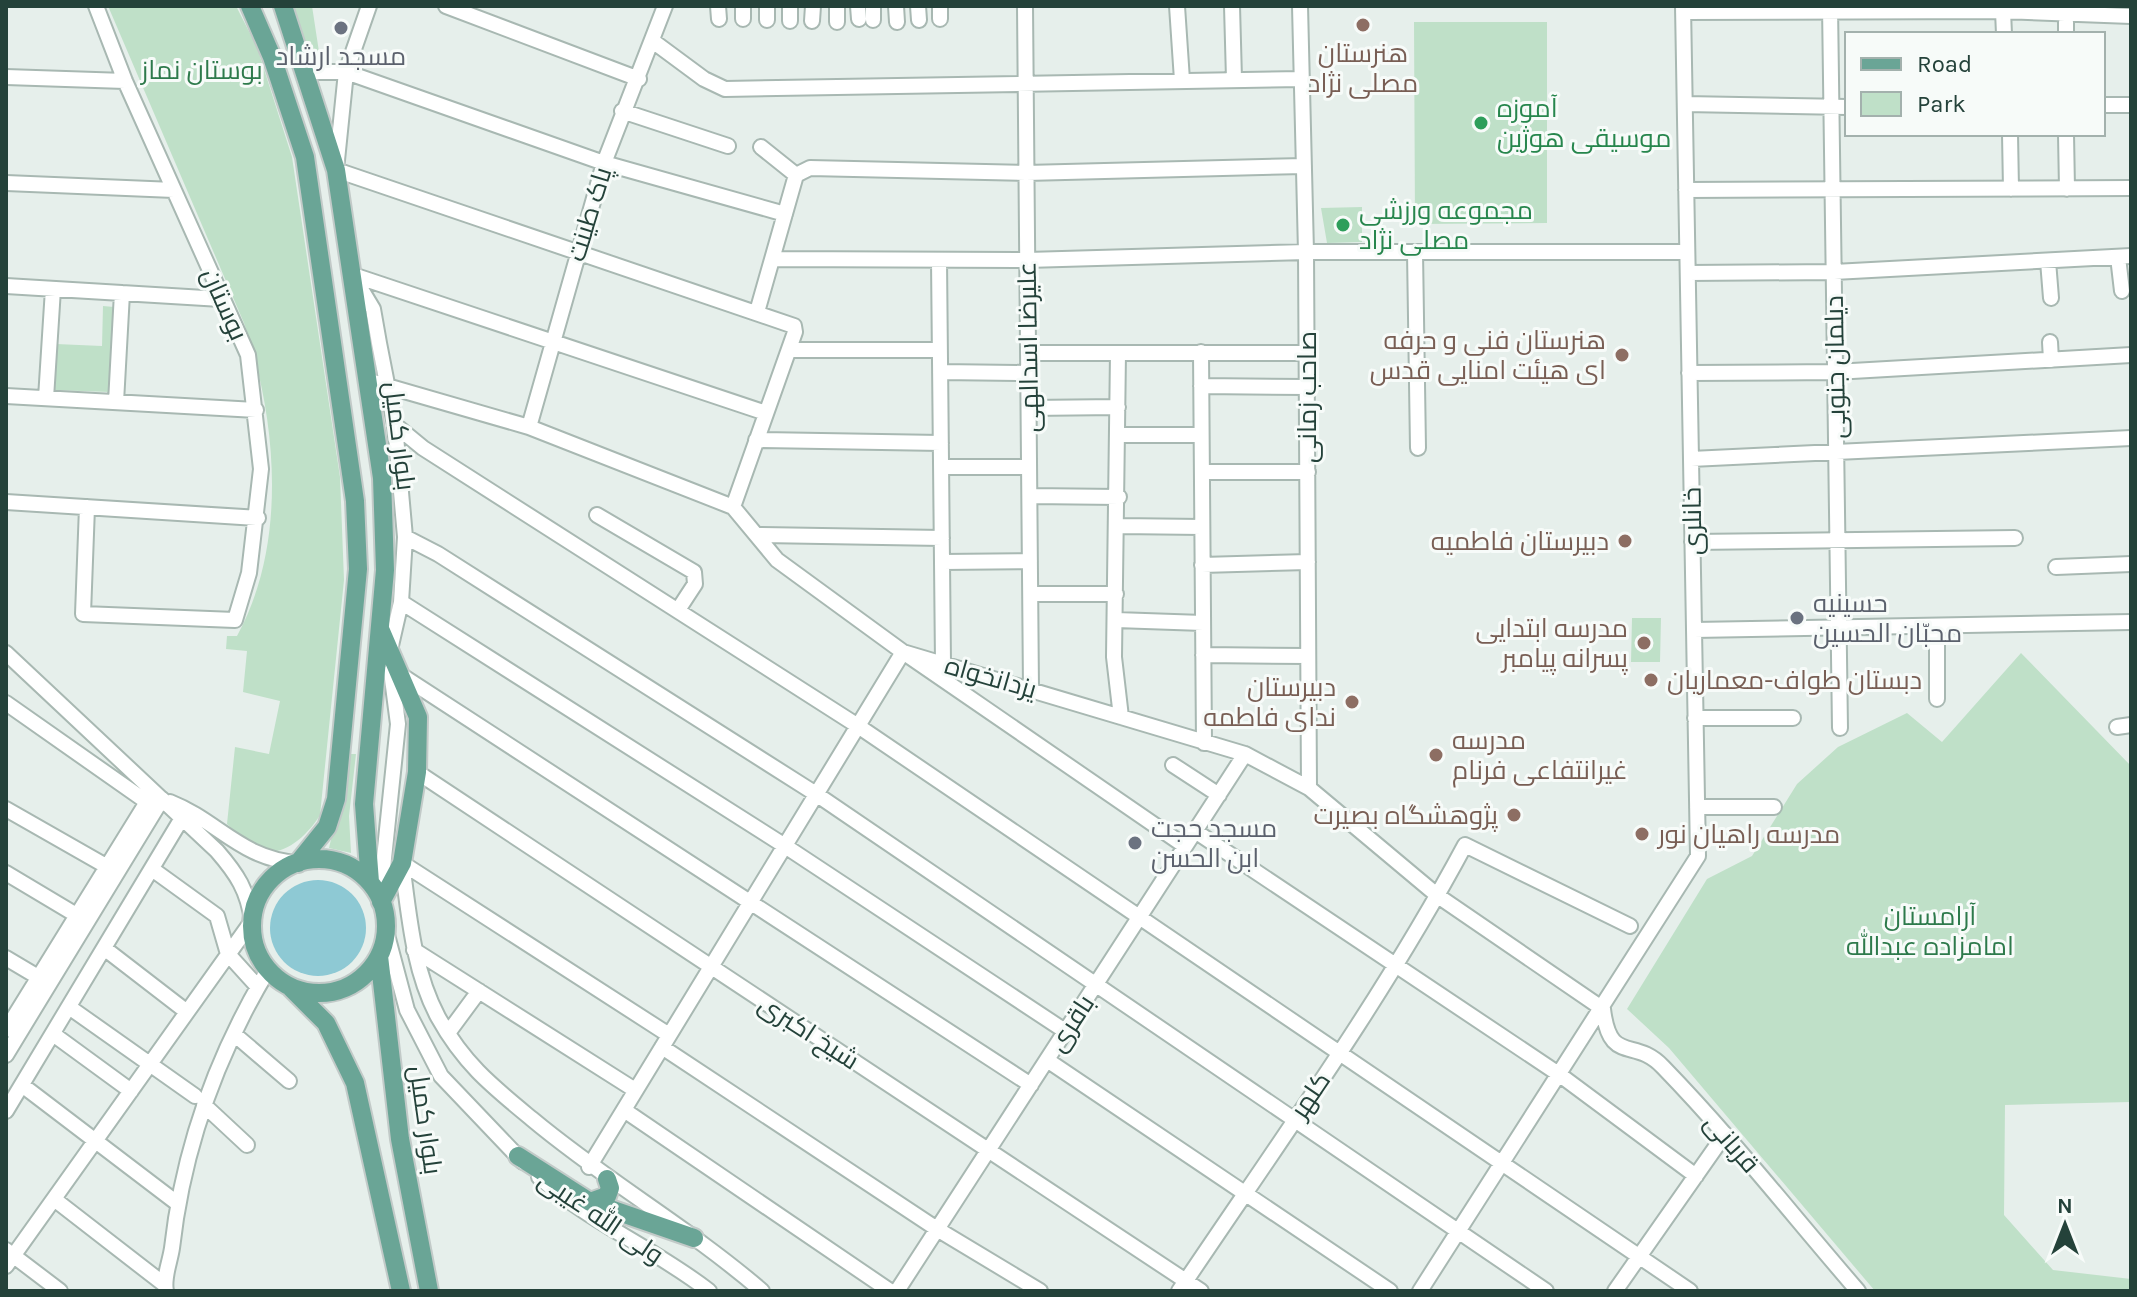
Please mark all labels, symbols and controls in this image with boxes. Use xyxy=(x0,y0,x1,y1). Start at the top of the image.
marker: هنرستان مصلی نژاد xyxy=(1354,16,1372,34)
marker: مسجد ارشاد xyxy=(332,19,350,37)
legend xyxy=(1845,32,2105,136)
place label: هنرستان مصلی نژاد xyxy=(1308,38,1418,99)
place label: مسجد ارشاد xyxy=(276,41,406,72)
text: Road xyxy=(1917,50,1972,78)
park label: بوستان نماز xyxy=(139,55,263,86)
text: Park xyxy=(1917,90,1966,118)
place label: آموزه موسیقی هوژین xyxy=(1497,93,1671,154)
marker: آموزه موسیقی هوژین xyxy=(1472,114,1490,132)
street label: پاک طینت xyxy=(560,163,619,265)
place label: مجموعه ورزشی مصلی نژاد xyxy=(1359,195,1533,256)
marker: مجموعه ورزشی مصلی نژاد xyxy=(1334,216,1352,234)
street label: علیرضا اسدالهی xyxy=(1012,261,1045,433)
street label: بوستان xyxy=(195,263,254,345)
street label: دیلمان جنوبی xyxy=(1819,295,1852,439)
place label: هنرستان فنی و حرفه ای هیئت امنایی قدس xyxy=(1370,325,1606,386)
street label: صاحب زمانی xyxy=(1292,331,1323,463)
marker: هنرستان فنی و حرفه ای هیئت امنایی قدس xyxy=(1613,346,1631,364)
street label: بلوار کمیل xyxy=(377,380,422,492)
street label: خانلری xyxy=(1676,487,1709,555)
place label: دبیرستان فاطمیه xyxy=(1431,526,1609,557)
marker: دبیرستان فاطمیه xyxy=(1616,532,1634,550)
place label: حسینیه محبّان الحسین xyxy=(1813,588,1962,649)
marker: حسینیه محبّان الحسین xyxy=(1788,609,1806,627)
place label: مدرسه ابتدایی پسرانه پیامبر xyxy=(1475,613,1628,675)
marker: مدرسه ابتدایی پسرانه پیامبر xyxy=(1635,634,1653,652)
street label: یزدانخواه xyxy=(941,650,1040,705)
place label: دبستان طواف-معماریان xyxy=(1667,665,1922,696)
marker: دبستان طواف-معماریان xyxy=(1642,671,1660,689)
place label: دبیرستان ندای فاطمه xyxy=(1203,672,1336,733)
marker: دبیرستان ندای فاطمه xyxy=(1343,693,1361,711)
place label: مدرسه غیرانتفاعی فرنام xyxy=(1452,725,1628,788)
marker: مدرسه غیرانتفاعی فرنام xyxy=(1427,746,1445,764)
place label: پژوهشگاه بصیرت xyxy=(1313,800,1498,832)
marker: پژوهشگاه بصیرت xyxy=(1505,806,1523,824)
place label: مسجد حجت ابن الحسن xyxy=(1151,813,1277,874)
place label: مدرسه راهیان نور xyxy=(1656,819,1840,850)
marker: مدرسه راهیان نور xyxy=(1633,825,1651,843)
marker: مسجد حجت ابن الحسن xyxy=(1126,834,1144,852)
park label: آرامستان امامزاده عبدالله xyxy=(1846,901,2014,962)
street label: شیخ اکبری xyxy=(752,988,865,1077)
street label: باقری xyxy=(1042,989,1101,1058)
street label: بلوار کمیل xyxy=(403,1064,448,1176)
street label: کلهر xyxy=(1283,1066,1337,1126)
street label: قربانی xyxy=(1698,1107,1766,1179)
street label: ولی الله غیبی xyxy=(532,1162,670,1271)
north arrow xyxy=(2025,1185,2105,1265)
text: N xyxy=(2057,1193,2073,1219)

